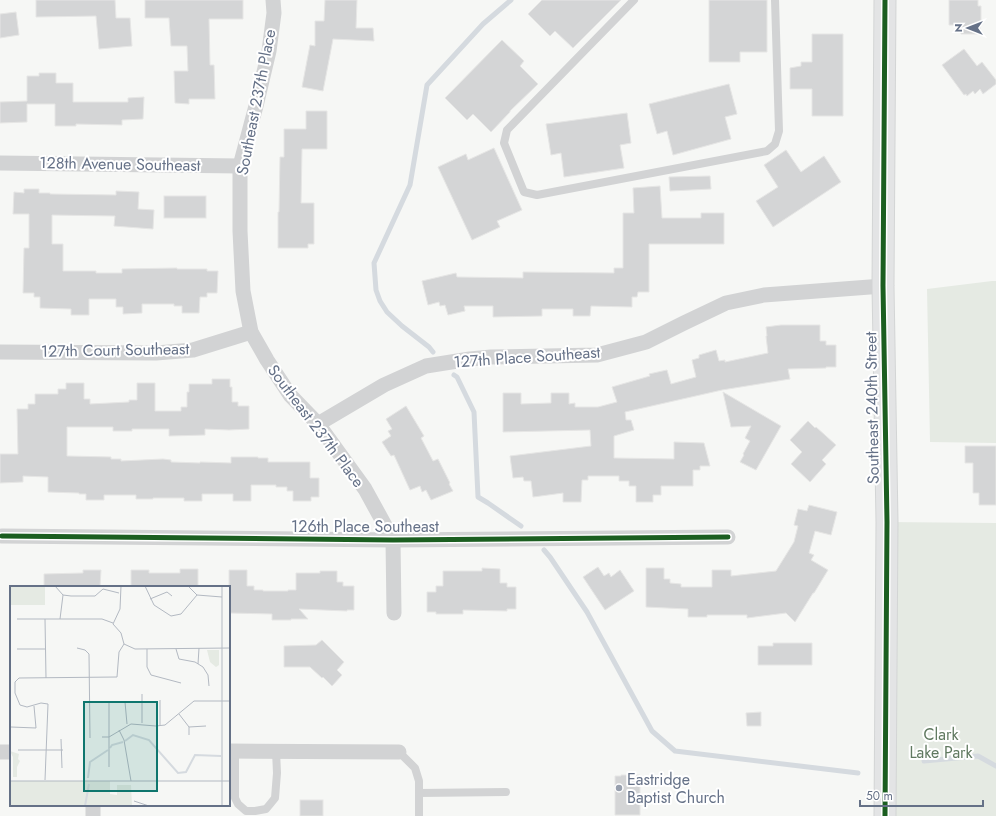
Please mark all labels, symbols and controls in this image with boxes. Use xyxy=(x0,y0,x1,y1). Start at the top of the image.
north arrow xyxy=(948,8,988,48)
text: N xyxy=(950,24,966,32)
street label: Southeast 237th Place xyxy=(231,27,281,177)
street label: 128th Avenue Southeast xyxy=(39,151,201,177)
street label: Southeast 240th Street xyxy=(859,331,885,484)
street label: 127th Court Southeast xyxy=(41,337,190,363)
street label: 127th Place Southeast xyxy=(453,340,601,374)
street label: Southeast 237th Place xyxy=(262,360,370,492)
street label: 126th Place Southeast xyxy=(291,515,439,538)
inset map xyxy=(10,586,230,806)
park label: Clark Lake Park xyxy=(909,723,974,764)
place label: Eastridge Baptist Church xyxy=(627,768,725,809)
scale bar xyxy=(860,782,983,808)
marker: Eastridge Baptist Church xyxy=(614,783,624,793)
text: 50 m xyxy=(866,787,893,805)

